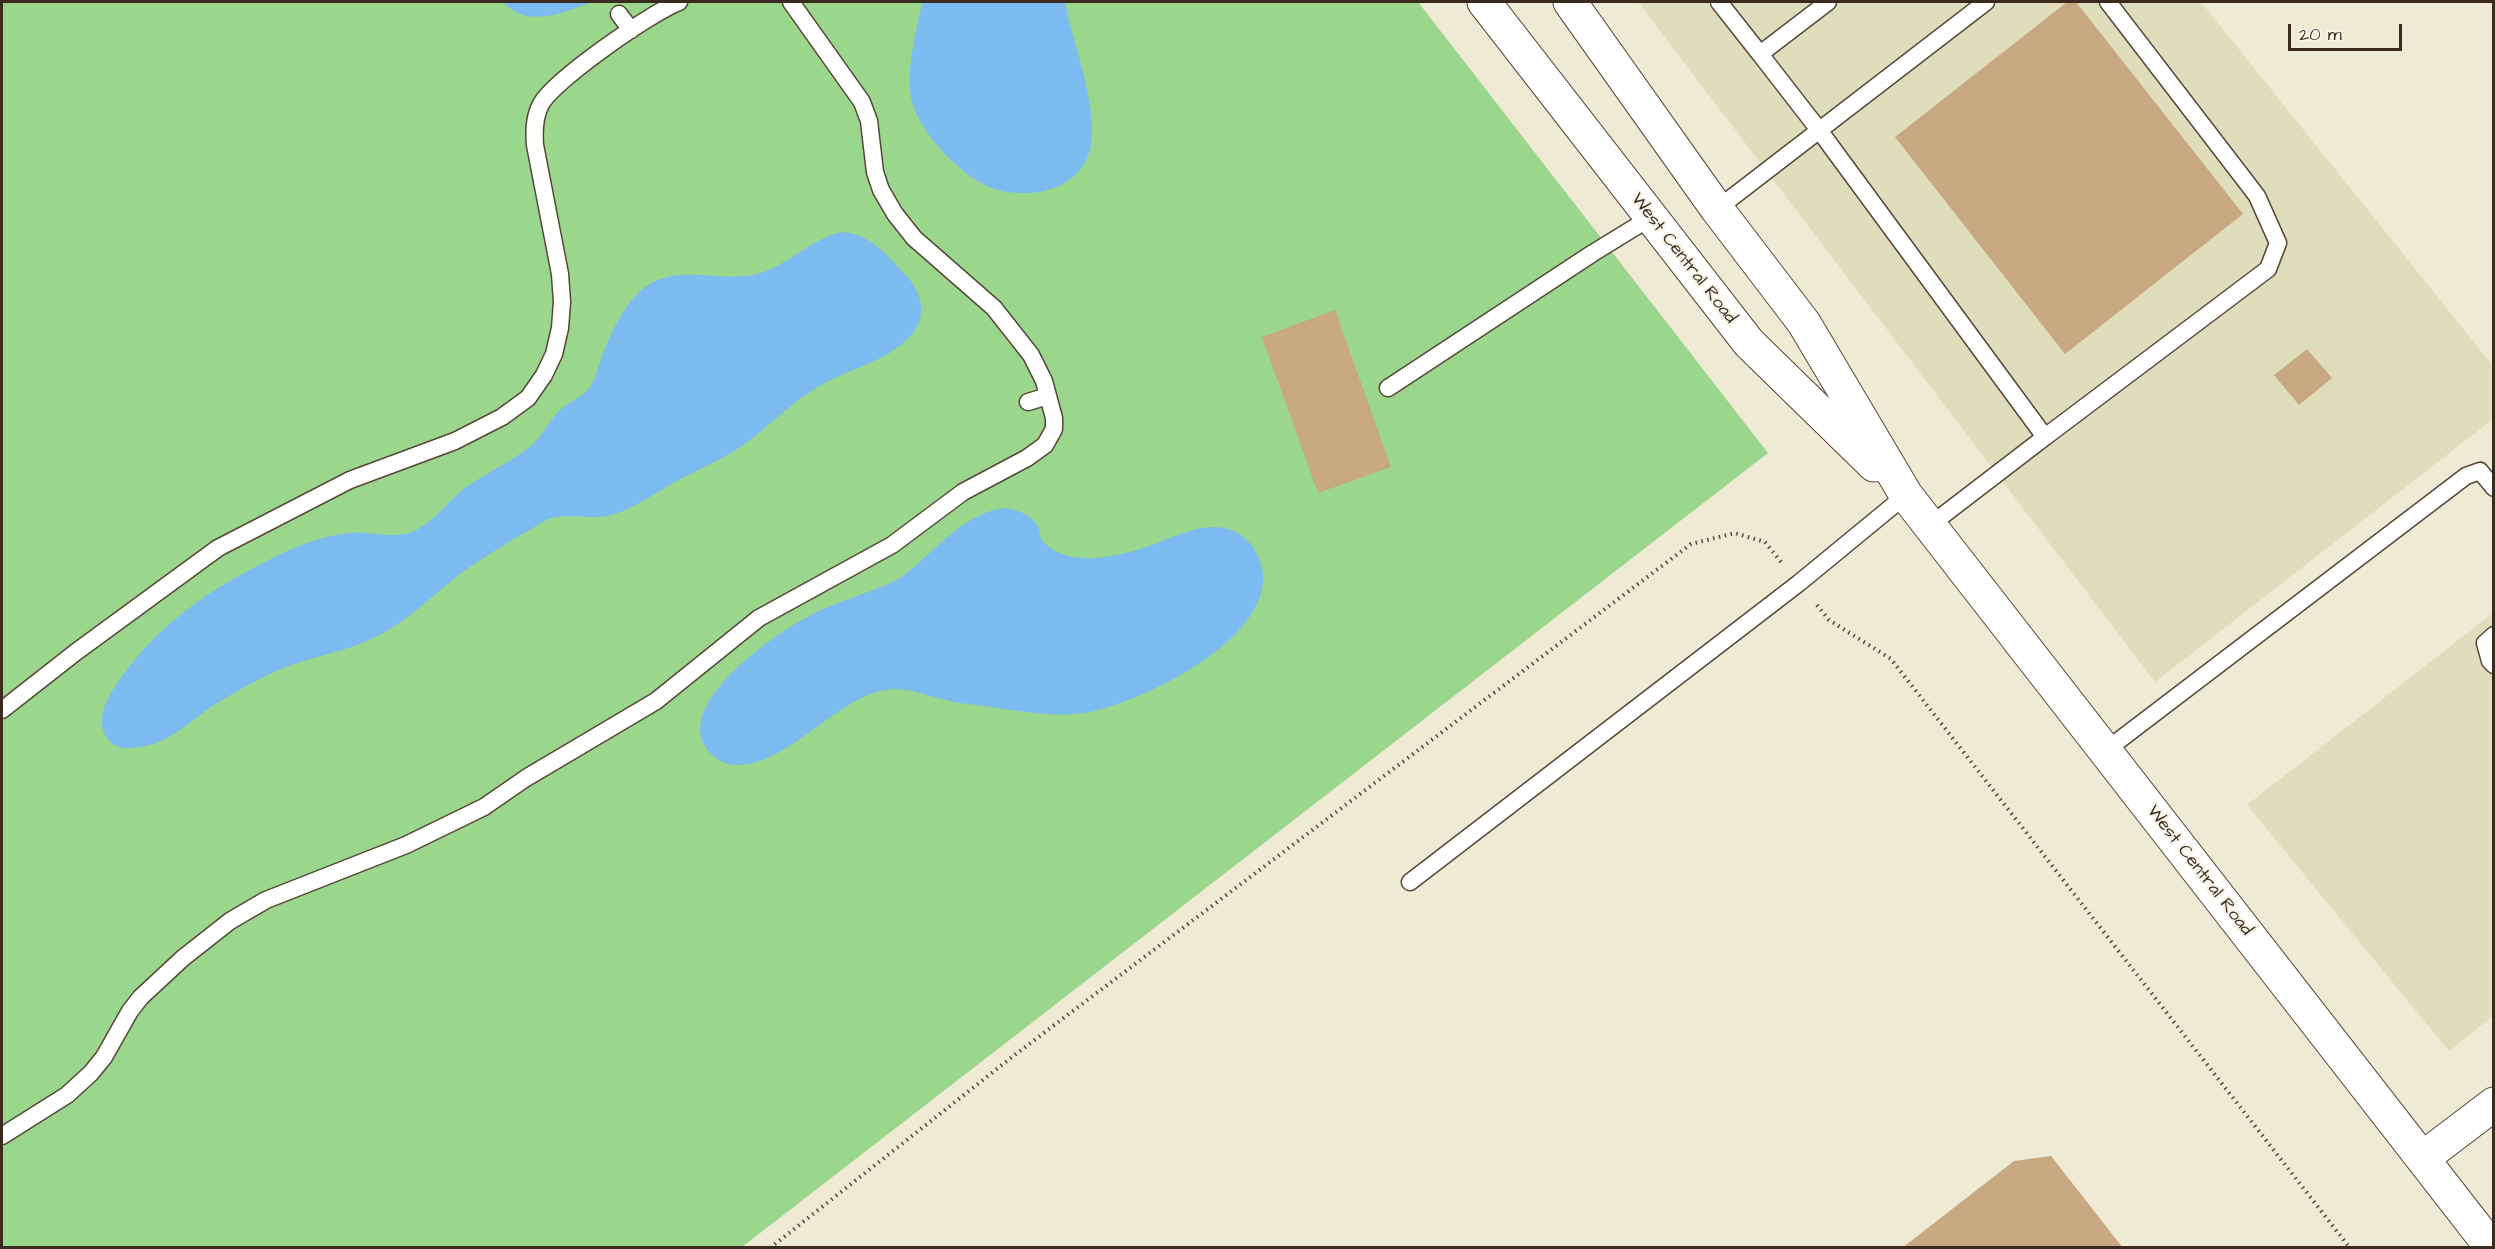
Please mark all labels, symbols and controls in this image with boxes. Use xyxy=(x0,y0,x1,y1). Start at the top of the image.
scale bar xyxy=(2291,12,2405,50)
text: 20 m xyxy=(2299,22,2342,47)
street label: West Central Road xyxy=(1625,190,1741,328)
street label: West Central Road xyxy=(2141,802,2257,940)

